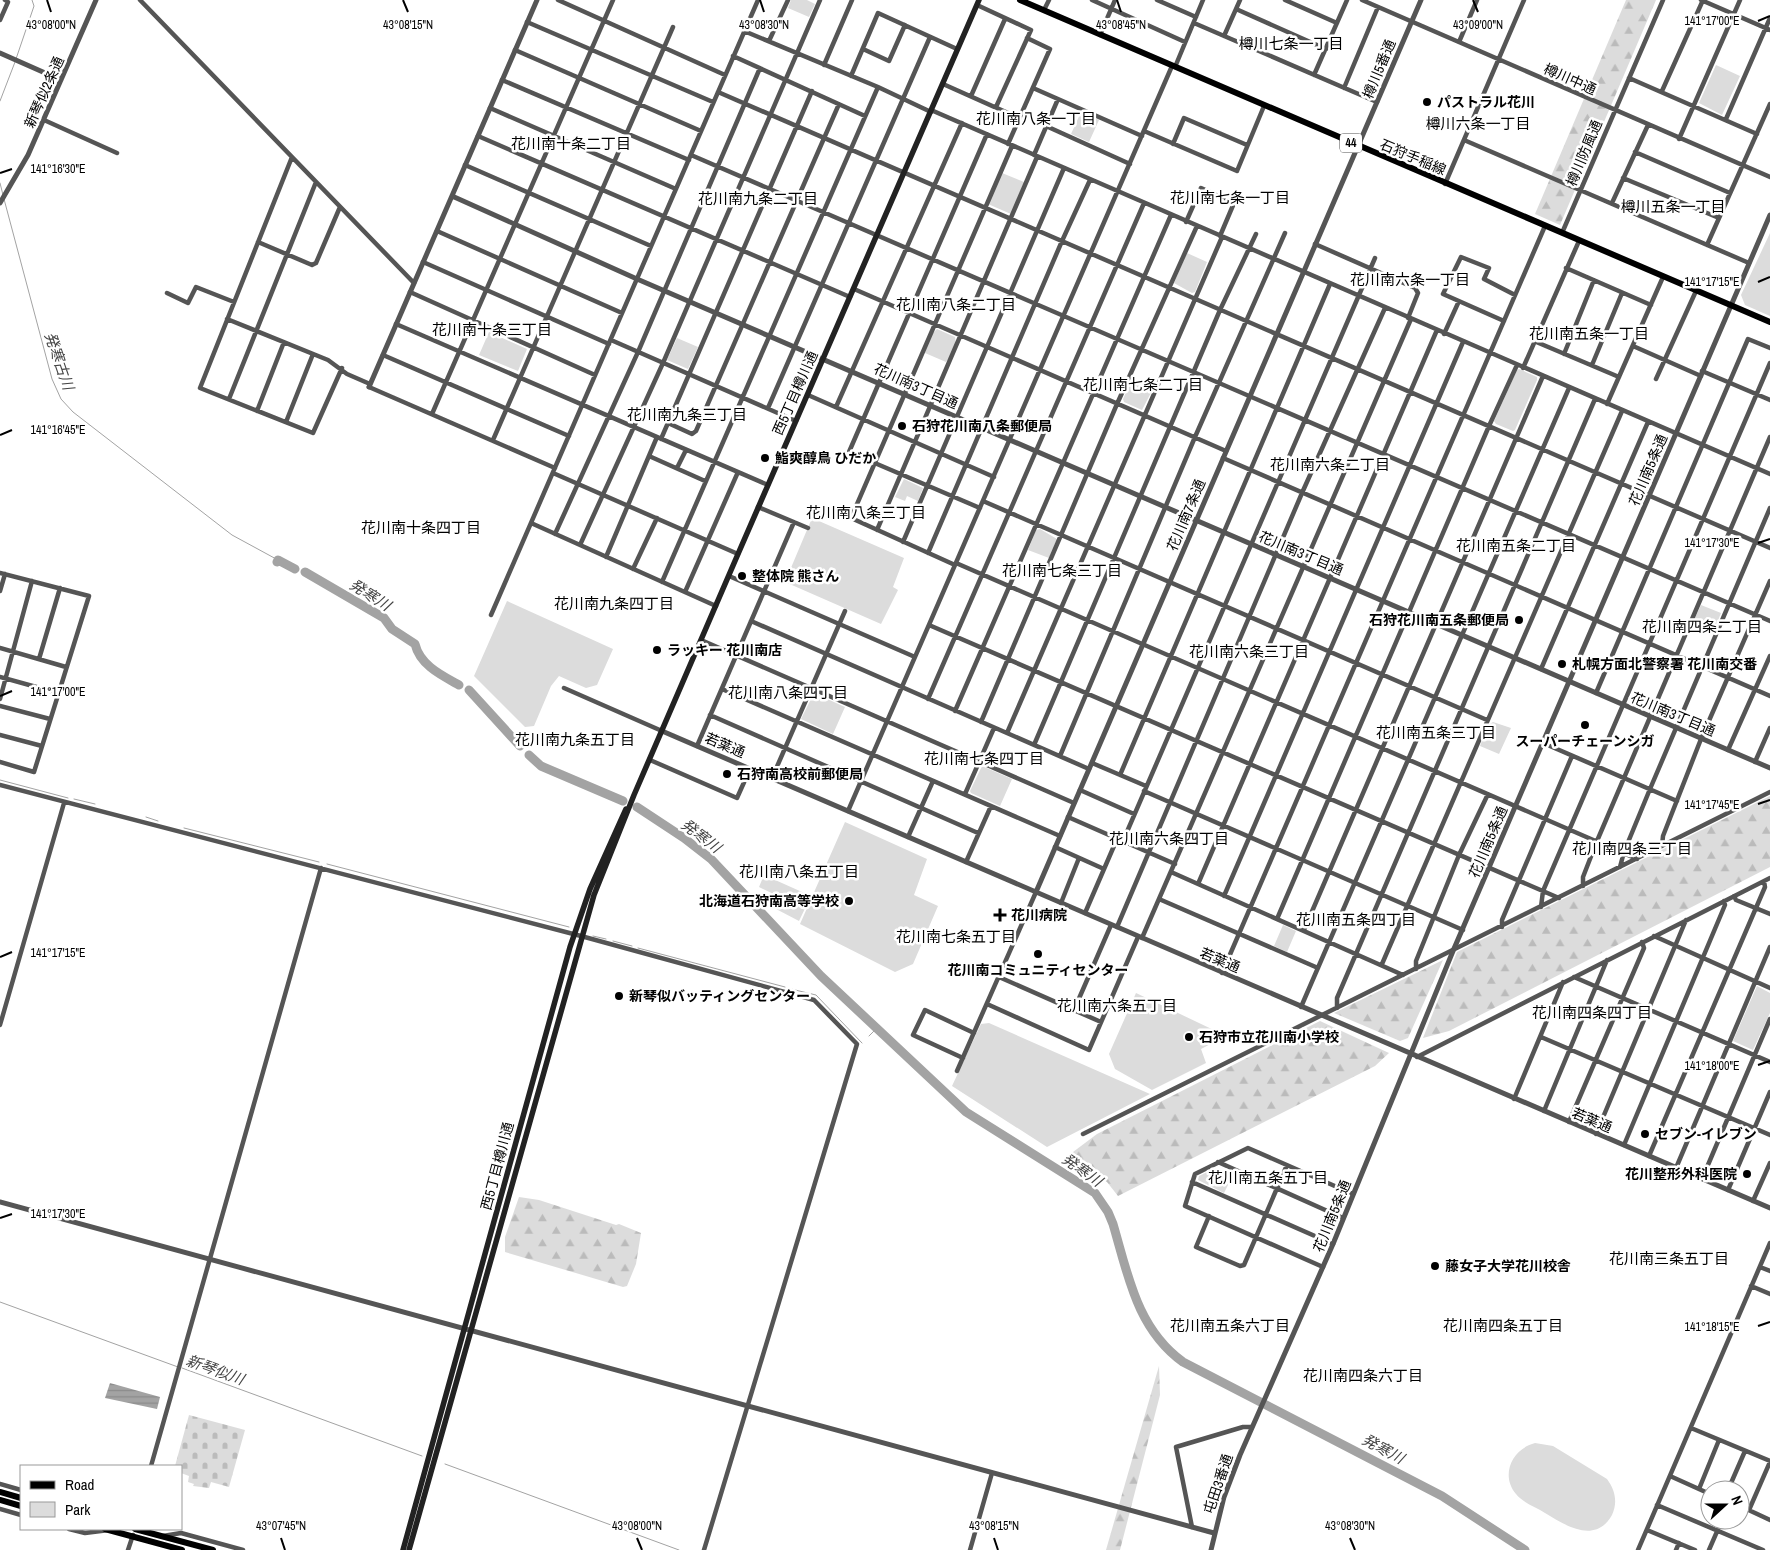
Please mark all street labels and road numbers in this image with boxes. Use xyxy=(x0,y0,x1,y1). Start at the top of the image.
street label: 樽川5番通 xyxy=(1359,37,1399,101)
street label: 新琴似2条通 xyxy=(20,53,68,131)
street label: 樽川中通 xyxy=(1541,59,1599,99)
street label: 樽川防風通 xyxy=(1562,117,1606,189)
road number: 44 xyxy=(1340,134,1362,152)
street label: 石狩手稲線 xyxy=(1377,135,1449,179)
street label: 西5丁目樽川通 xyxy=(768,348,822,438)
street label: 花川南3丁目通 xyxy=(871,359,961,413)
street label: 花川南5条通 xyxy=(1625,431,1671,509)
street label: 花川南7条通 xyxy=(1163,476,1209,554)
street label: 花川南3丁目通 xyxy=(1256,527,1346,579)
street label: 花川南3丁目通 xyxy=(1628,688,1718,740)
street label: 若葉通 xyxy=(702,729,748,761)
street label: 花川南5条通 xyxy=(1465,803,1511,881)
street label: 若葉通 xyxy=(1197,944,1243,976)
street label: 若葉通 xyxy=(1569,1104,1615,1136)
street label: 西5丁目樽川通 xyxy=(477,1120,517,1212)
street label: 花川南5条通 xyxy=(1309,1177,1355,1255)
street label: 屯田3番通 xyxy=(1199,1452,1237,1516)

